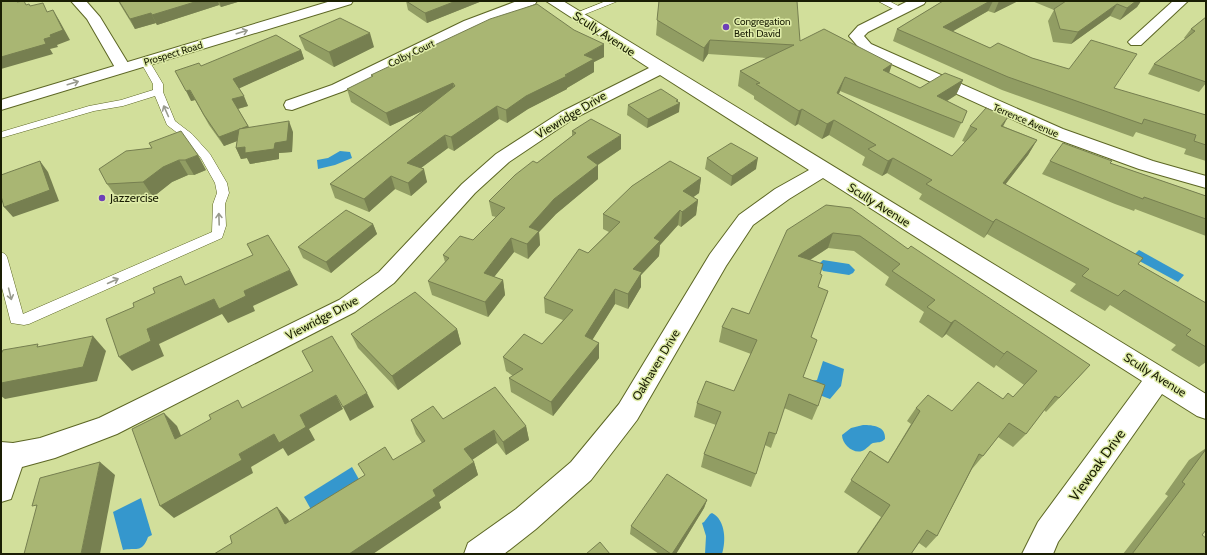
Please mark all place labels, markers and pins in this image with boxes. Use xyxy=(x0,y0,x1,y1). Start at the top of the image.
place label: Congregation Beth David xyxy=(734,15,791,40)
marker: Congregation Beth David xyxy=(721,22,731,32)
place label: Jazzercise xyxy=(109,190,159,205)
marker: Jazzercise xyxy=(97,193,107,203)

